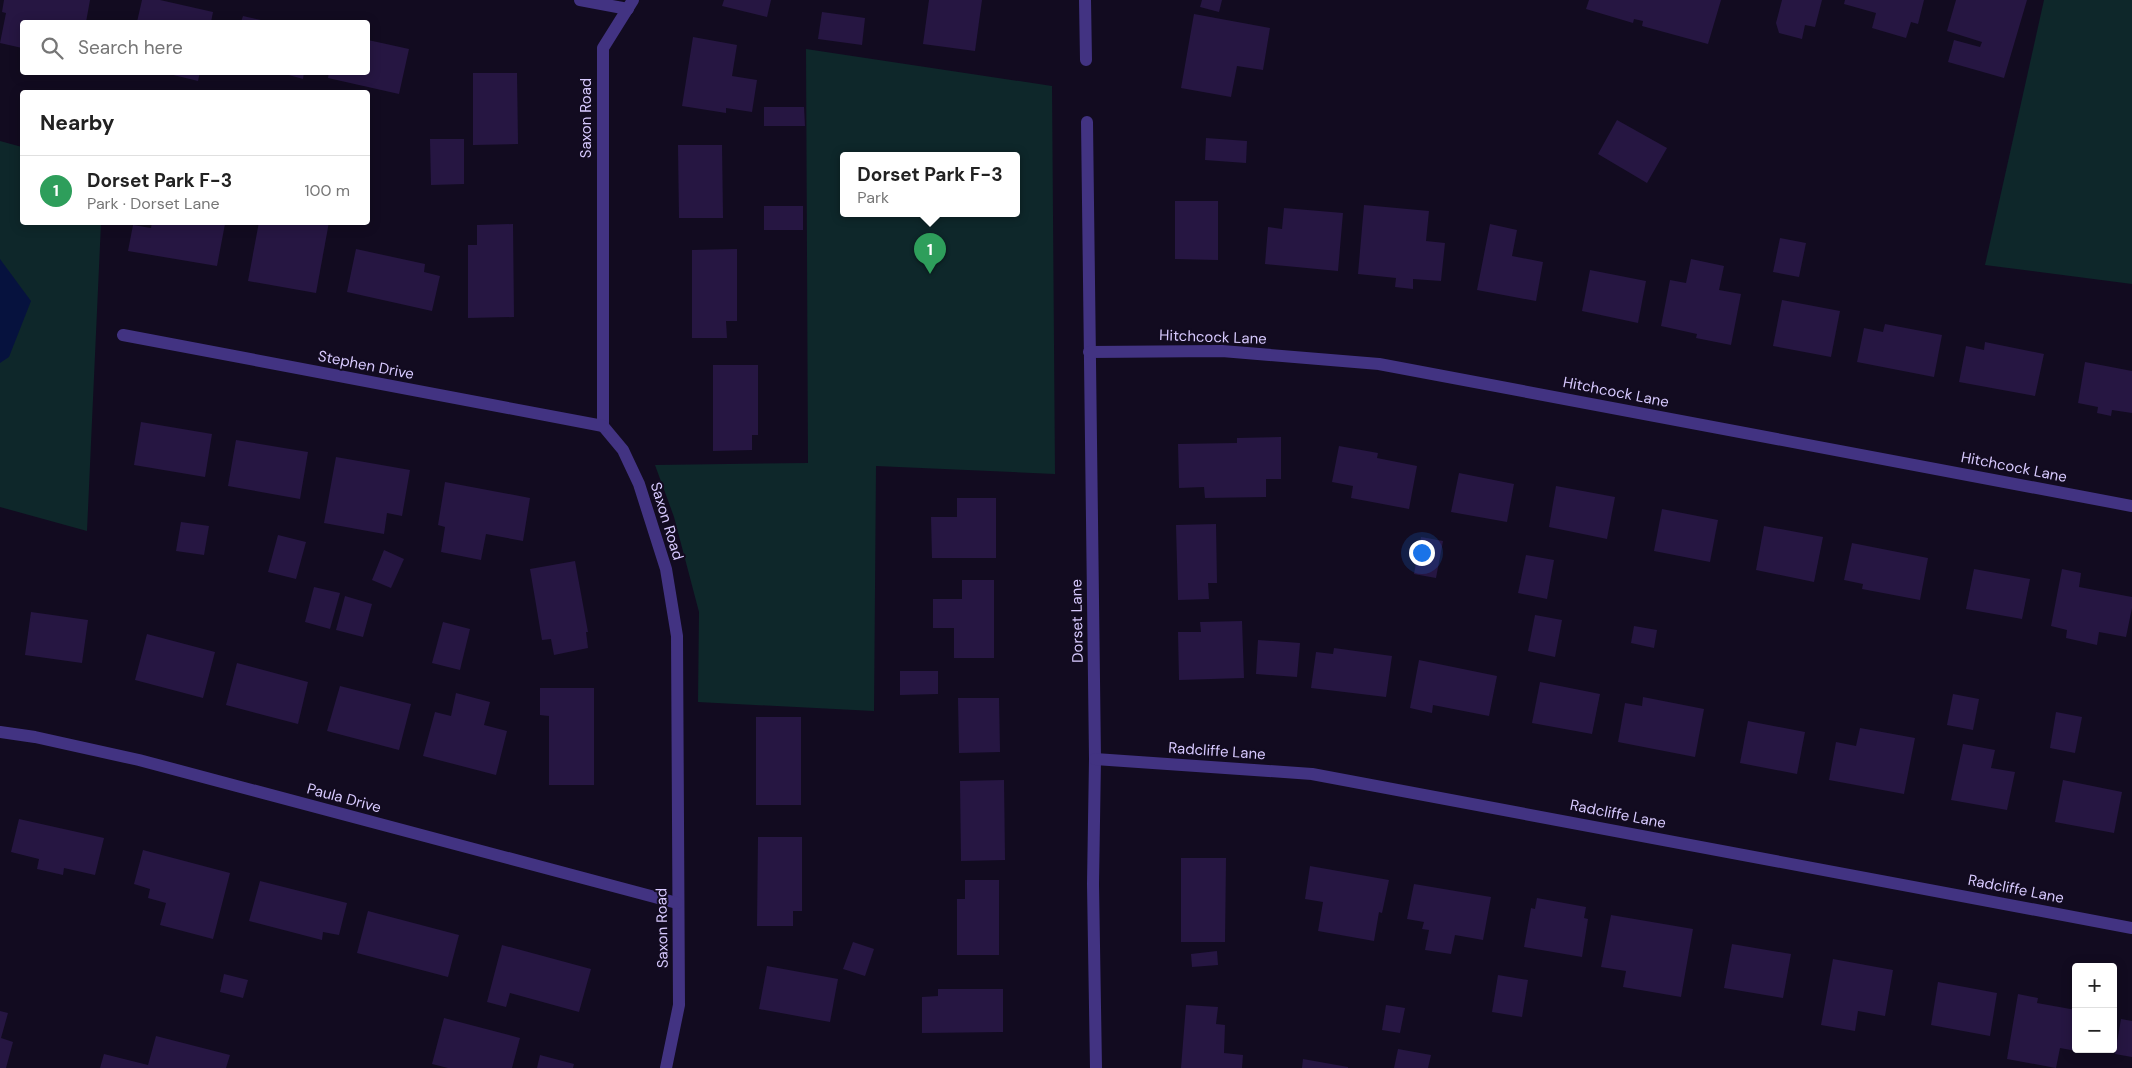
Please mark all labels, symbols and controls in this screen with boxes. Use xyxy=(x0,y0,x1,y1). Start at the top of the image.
search box xyxy=(20,20,370,75)
icon: search xyxy=(38,34,66,62)
text: Search here xyxy=(78,35,183,60)
street label: Saxon Road xyxy=(576,78,596,158)
text: Nearby xyxy=(40,109,114,137)
popup xyxy=(840,152,1020,217)
text: Dorset Park F-3 xyxy=(857,162,1003,187)
text: Dorset Park F-3 xyxy=(87,168,232,193)
text: 1 xyxy=(53,180,59,201)
text: 100 m xyxy=(305,180,350,201)
text: Park xyxy=(857,187,889,208)
text: Park · Dorset Lane xyxy=(87,193,219,214)
pin: 1 xyxy=(914,233,946,274)
street label: Hitchcock Lane xyxy=(1159,325,1267,349)
street label: Stephen Drive xyxy=(316,346,416,384)
street label: Hitchcock Lane xyxy=(1561,372,1671,412)
street label: Hitchcock Lane xyxy=(1959,447,2069,487)
street label: Saxon Road xyxy=(646,480,688,562)
your location xyxy=(1409,540,1435,566)
street label: Dorset Lane xyxy=(1066,579,1088,663)
street label: Radcliffe Lane xyxy=(1168,738,1266,764)
street label: Paula Drive xyxy=(305,778,383,818)
street label: Radcliffe Lane xyxy=(1568,795,1668,833)
street label: Radcliffe Lane xyxy=(1966,870,2066,908)
street label: Saxon Road xyxy=(651,888,673,968)
map controls xyxy=(2072,963,2117,1053)
button: + xyxy=(2072,963,2117,1008)
button: − xyxy=(2072,1008,2117,1053)

